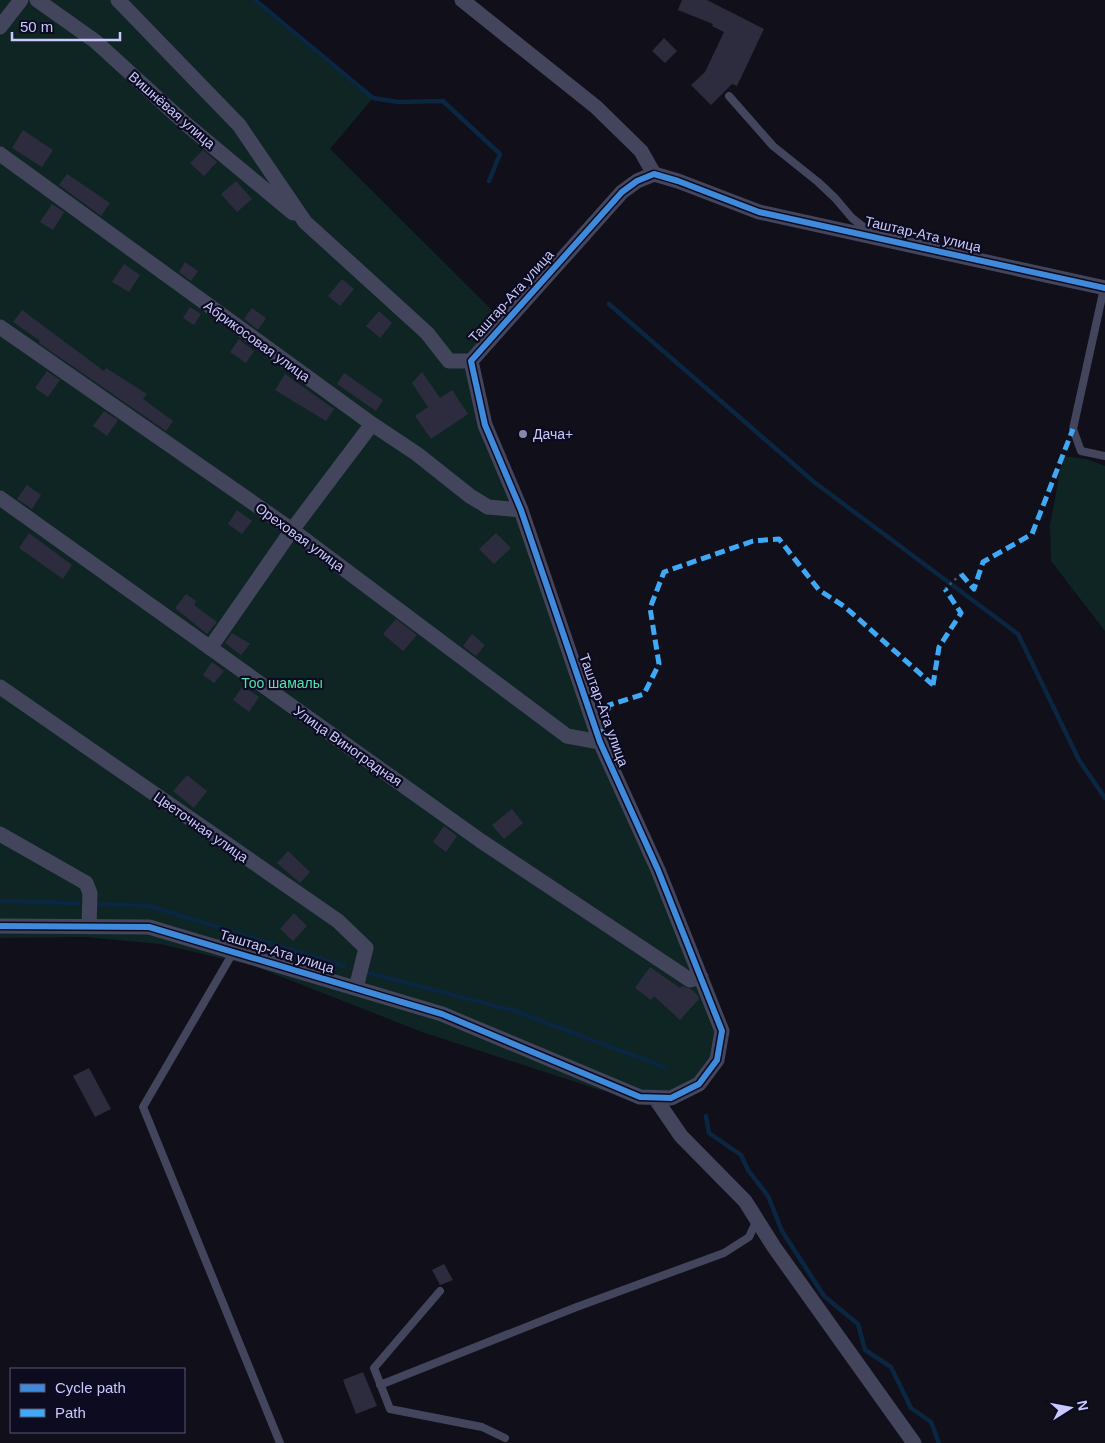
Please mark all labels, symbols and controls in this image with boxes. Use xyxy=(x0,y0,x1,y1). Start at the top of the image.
scale bar xyxy=(12,10,120,42)
text: 50 m xyxy=(20,18,53,35)
street label: Вишнёвая улица xyxy=(126,68,219,152)
street label: Таштар-Ата улица xyxy=(863,213,983,255)
street label: Таштар-Ата улица xyxy=(465,246,557,346)
street label: Абрикосовая улица xyxy=(201,297,313,385)
place label: Дача+ xyxy=(533,426,573,442)
marker: Дача+ xyxy=(517,428,529,440)
street label: Ореховая улица xyxy=(252,499,348,575)
street label: Таштар-Ата улица xyxy=(576,651,632,769)
park label: Тоо шамалы xyxy=(241,675,323,691)
street label: Улица Виноградная xyxy=(291,703,405,789)
street label: Цветочная улица xyxy=(151,788,251,866)
street label: Таштар-Ата улица xyxy=(218,926,336,976)
legend xyxy=(10,1368,185,1433)
text: Cycle path xyxy=(55,1379,126,1396)
north arrow xyxy=(1045,1383,1095,1433)
text: N xyxy=(1074,1399,1092,1412)
text: Path xyxy=(55,1404,86,1421)

